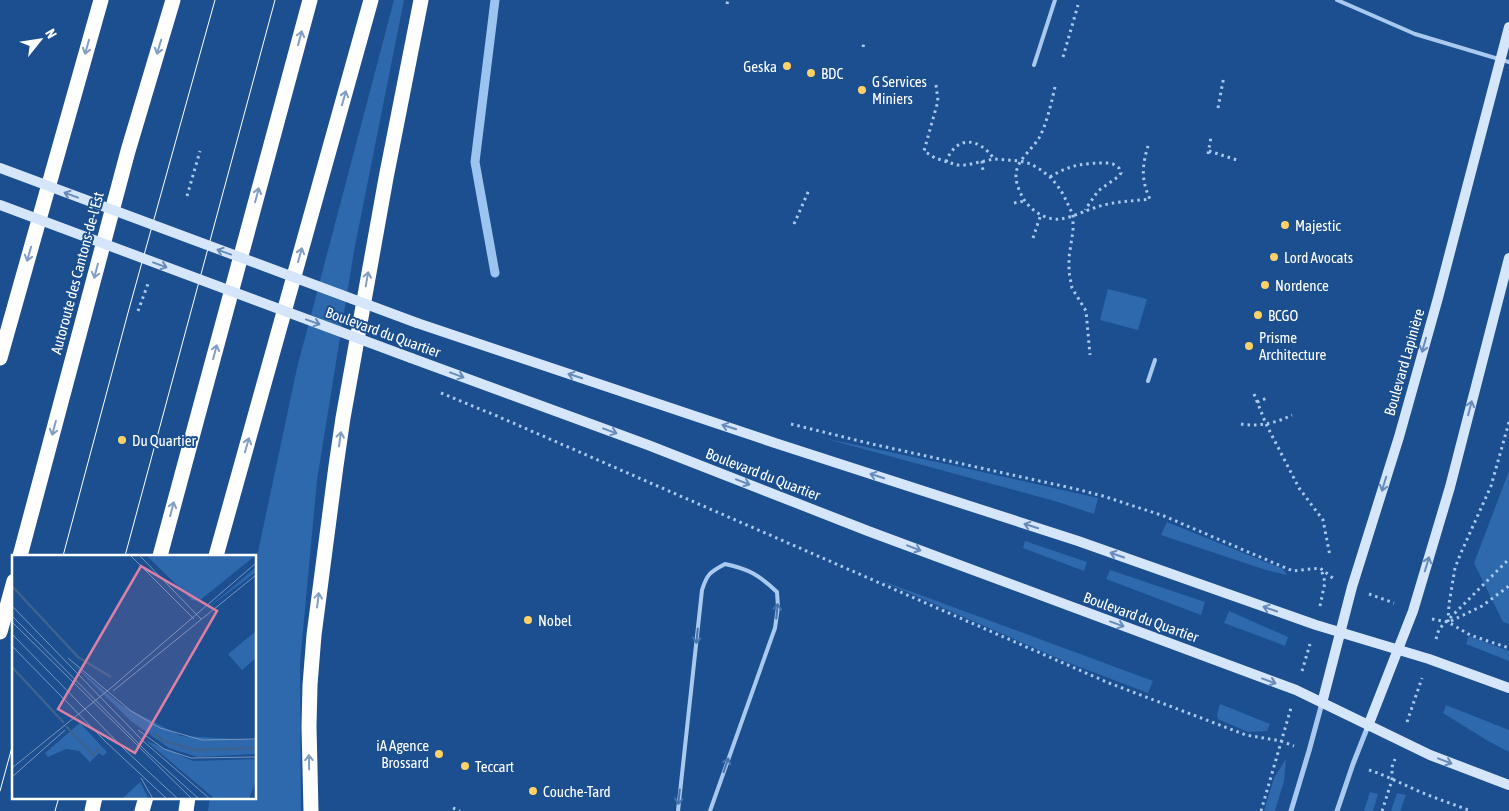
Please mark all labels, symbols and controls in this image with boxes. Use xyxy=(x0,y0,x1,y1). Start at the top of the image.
north arrow xyxy=(15,15,65,65)
text: N xyxy=(42,26,60,41)
one-way arrow xyxy=(295,31,305,47)
one-way arrow xyxy=(82,38,92,54)
one-way arrow xyxy=(153,38,163,54)
place label: Geska xyxy=(743,58,777,75)
marker: Geska xyxy=(781,60,793,72)
place label: BDC xyxy=(821,65,844,82)
marker: BDC xyxy=(805,67,817,79)
place label: G Services Miniers xyxy=(872,73,927,107)
marker: G Services Miniers xyxy=(856,84,868,96)
one-way arrow xyxy=(339,91,349,107)
one-way arrow xyxy=(253,188,263,204)
street label: Autoroute des Cantons-de-l'Est xyxy=(47,190,107,356)
one-way arrow xyxy=(64,190,79,199)
place label: Majestic xyxy=(1295,217,1341,234)
marker: Majestic xyxy=(1279,219,1291,231)
one-way arrow xyxy=(23,245,33,261)
one-way arrow xyxy=(216,247,232,256)
one-way arrow xyxy=(296,247,305,263)
place label: Lord Avocats xyxy=(1284,249,1353,266)
marker: Lord Avocats xyxy=(1268,251,1280,263)
one-way arrow xyxy=(152,261,168,270)
one-way arrow xyxy=(91,262,100,278)
one-way arrow xyxy=(363,271,373,287)
place label: Nordence xyxy=(1275,277,1329,294)
marker: Nordence xyxy=(1259,279,1271,291)
street label: Boulevard du Quartier xyxy=(323,303,443,361)
street label: Boulevard Lapinière xyxy=(1381,306,1427,418)
place label: BCGO xyxy=(1268,307,1299,324)
marker: BCGO xyxy=(1252,309,1264,321)
one-way arrow xyxy=(305,318,320,327)
place label: Prisme Architecture xyxy=(1259,329,1326,363)
one-way arrow xyxy=(1419,337,1429,353)
marker: Prisme Architecture xyxy=(1243,340,1255,352)
one-way arrow xyxy=(211,345,220,361)
one-way arrow xyxy=(449,371,464,380)
one-way arrow xyxy=(568,371,583,380)
one-way arrow xyxy=(1466,400,1476,416)
one-way arrow xyxy=(49,419,59,435)
one-way arrow xyxy=(722,422,738,432)
one-way arrow xyxy=(602,427,617,436)
place label: Du Quartier xyxy=(132,432,197,449)
one-way arrow xyxy=(335,432,345,448)
marker: Du Quartier xyxy=(116,434,128,446)
one-way arrow xyxy=(243,438,252,454)
street label: Boulevard du Quartier xyxy=(703,444,823,504)
one-way arrow xyxy=(869,470,885,480)
one-way arrow xyxy=(1379,476,1389,492)
one-way arrow xyxy=(735,478,750,487)
one-way arrow xyxy=(168,501,178,517)
one-way arrow xyxy=(1024,521,1040,530)
one-way arrow xyxy=(906,544,921,553)
one-way arrow xyxy=(1110,550,1125,559)
inset map xyxy=(12,555,256,798)
one-way arrow xyxy=(1423,557,1433,573)
street label: Boulevard du Quartier xyxy=(1081,588,1201,646)
one-way arrow xyxy=(313,593,323,609)
one-way arrow xyxy=(772,603,782,619)
one-way arrow xyxy=(1263,604,1279,613)
place label: Nobel xyxy=(538,612,572,629)
marker: Nobel xyxy=(522,614,534,626)
one-way arrow xyxy=(1109,620,1124,629)
one-way arrow xyxy=(692,627,702,643)
one-way arrow xyxy=(1261,676,1276,686)
place label: iA Agence Brossard xyxy=(376,737,429,771)
marker: iA Agence Brossard xyxy=(433,748,445,760)
one-way arrow xyxy=(304,755,314,771)
one-way arrow xyxy=(1437,757,1453,766)
place label: Teccart xyxy=(475,758,514,775)
one-way arrow xyxy=(722,758,731,773)
marker: Teccart xyxy=(459,760,471,772)
place label: Couche-Tard xyxy=(543,783,611,800)
marker: Couche-Tard xyxy=(527,785,539,797)
one-way arrow xyxy=(674,789,684,805)

